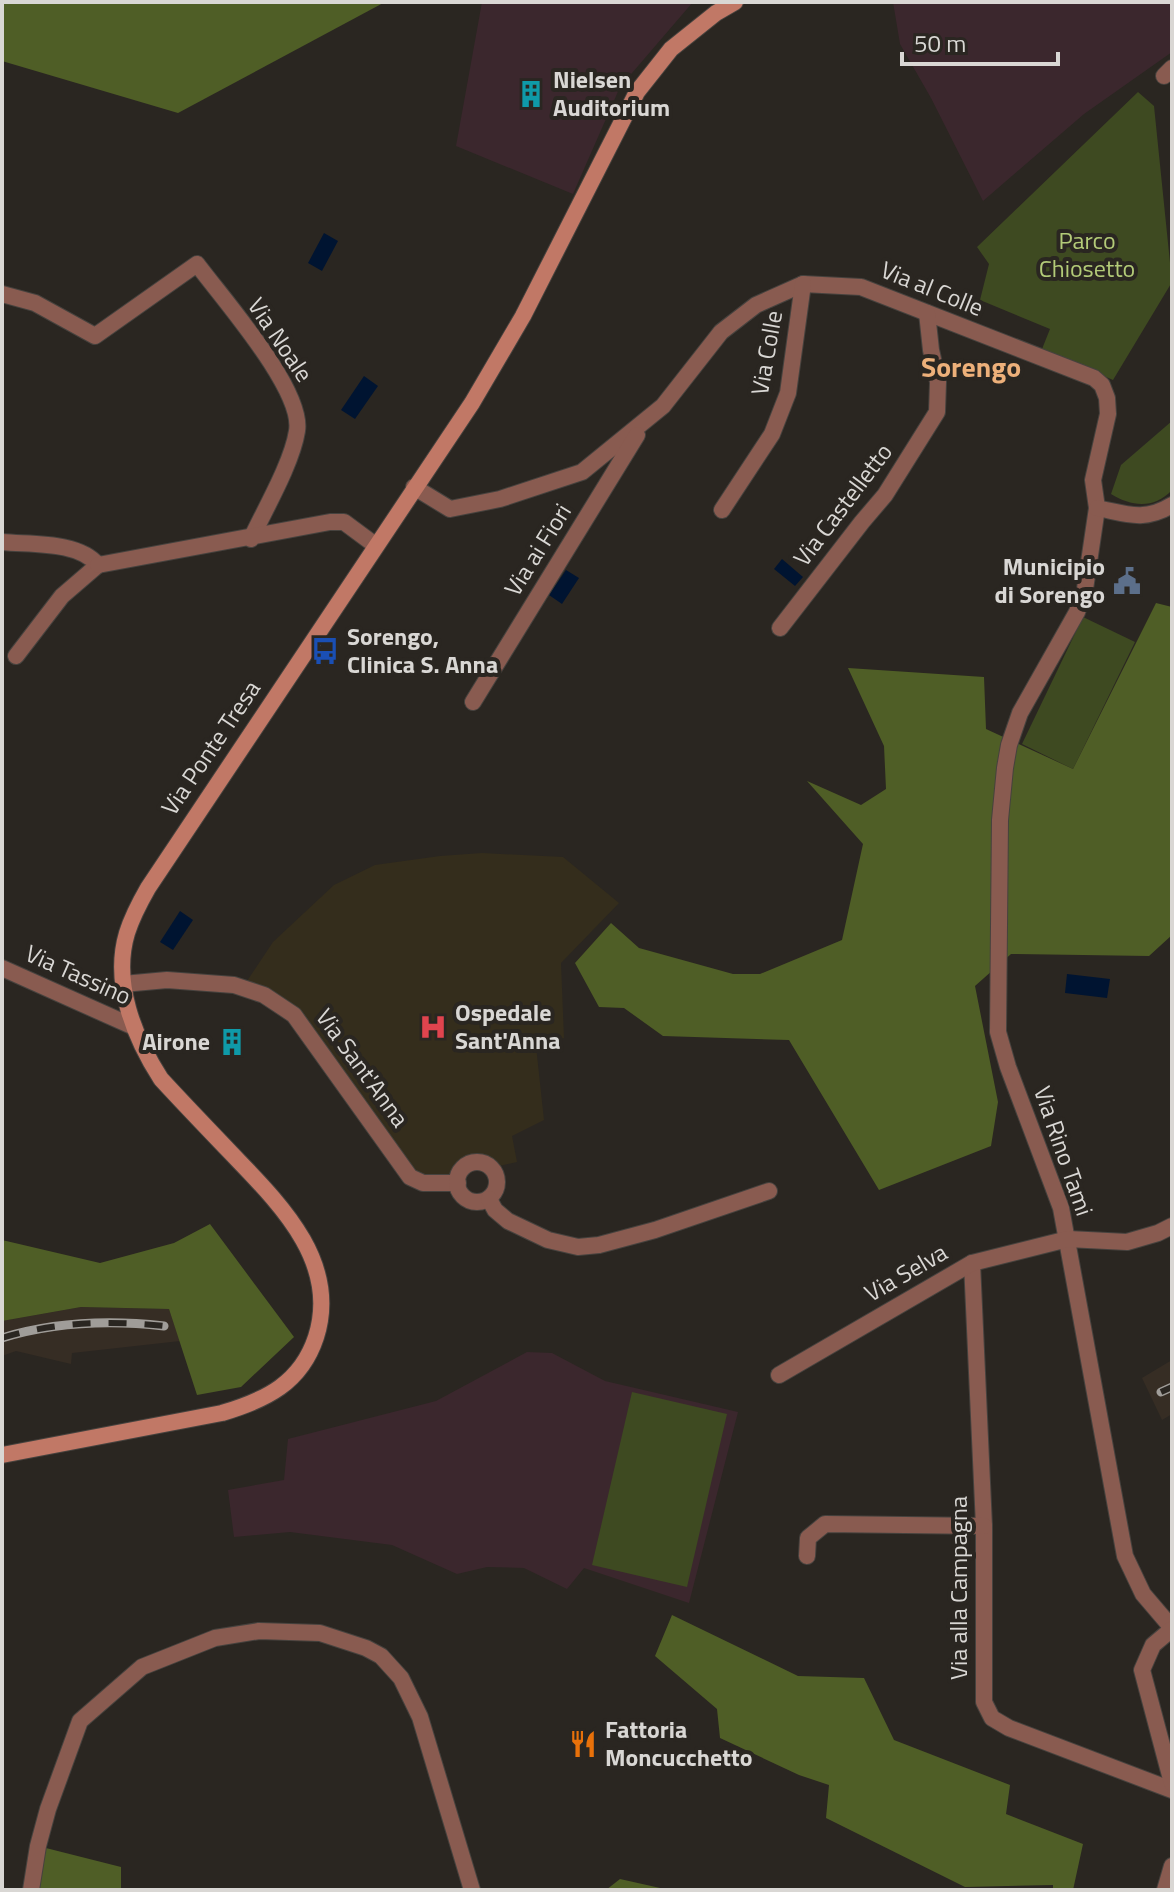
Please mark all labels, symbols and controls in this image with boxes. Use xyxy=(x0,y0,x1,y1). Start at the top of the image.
scale bar xyxy=(902,16,1058,66)
text: 50 m xyxy=(914,25,966,61)
place label: Nielsen Auditorium xyxy=(553,61,670,125)
building icon: Nielsen Auditorium xyxy=(516,79,546,109)
park label: Parco Chiosetto xyxy=(1039,222,1135,286)
street label: Via al Colle xyxy=(876,251,989,325)
street label: Via Noale xyxy=(239,290,322,389)
street label: Via Colle xyxy=(741,308,791,398)
district label: Sorengo xyxy=(921,345,1021,388)
street label: Via Castelletto xyxy=(784,435,900,574)
street label: Via ai Fiori xyxy=(495,496,580,603)
place label: Municipio di Sorengo xyxy=(995,548,1105,612)
public building icon: Municipio di Sorengo xyxy=(1112,566,1142,596)
place label: Sorengo, Clinica S. Anna xyxy=(347,618,498,682)
bus stop icon: Sorengo, Clinica S. Anna xyxy=(310,636,340,666)
street label: Via Ponte Tresa xyxy=(152,673,269,822)
street label: Via Tassino xyxy=(20,935,137,1013)
place label: Ospedale Sant'Anna xyxy=(455,994,561,1058)
street label: Via Sant'Anna xyxy=(307,1001,418,1134)
hospital icon: Ospedale Sant'Anna xyxy=(418,1012,448,1042)
place label: Airone xyxy=(142,1023,210,1059)
building icon: Airone xyxy=(217,1027,247,1057)
street label: Via Rino Tami xyxy=(1025,1081,1103,1220)
street label: Via Selva xyxy=(857,1234,954,1310)
street label: Via alla Campagna xyxy=(940,1496,976,1680)
place label: Fattoria Moncucchetto xyxy=(605,1711,753,1775)
restaurant icon: Fattoria Moncucchetto xyxy=(568,1729,598,1759)

